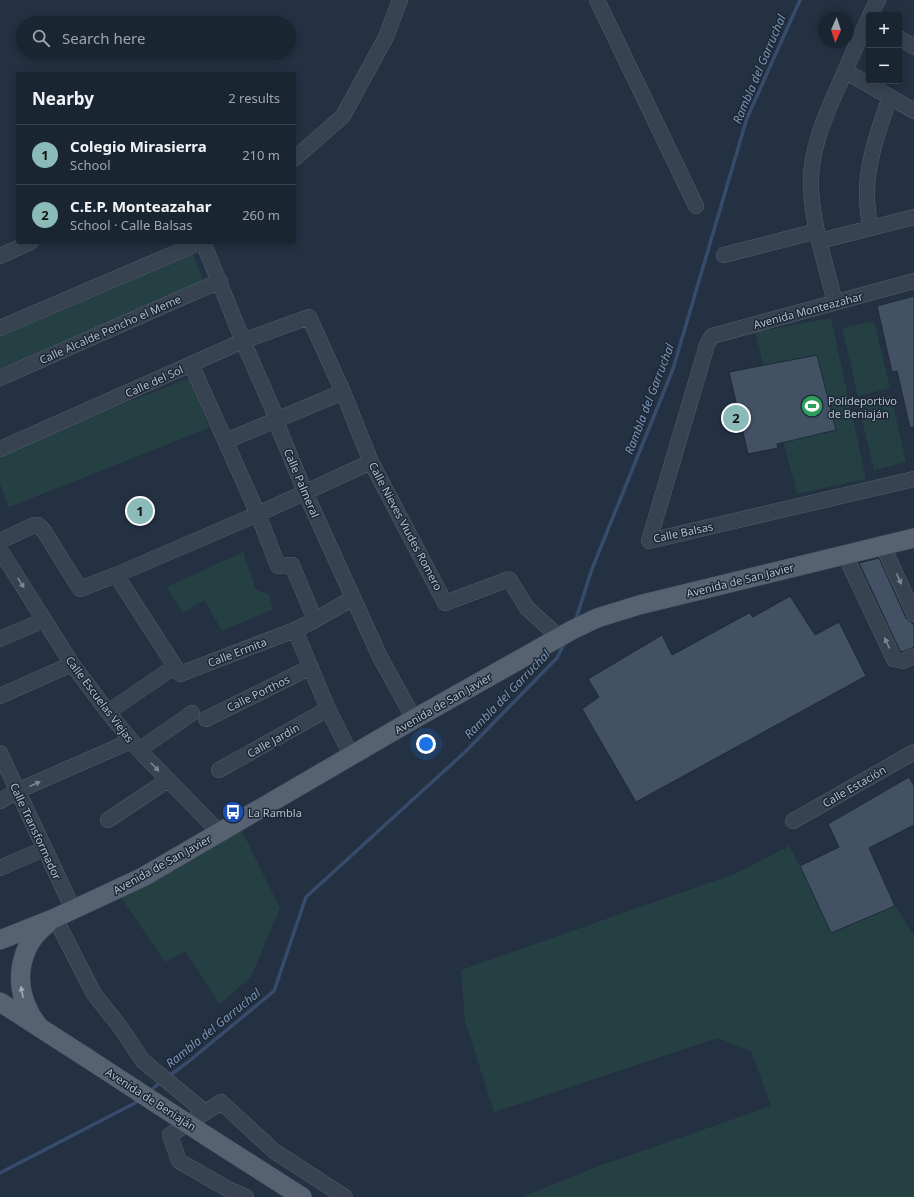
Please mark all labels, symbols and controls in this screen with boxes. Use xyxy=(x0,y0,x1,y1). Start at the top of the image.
water label: Rambla del Garruchal xyxy=(728,11,790,126)
north arrow xyxy=(818,12,854,48)
map controls xyxy=(866,12,902,84)
button: + xyxy=(866,12,902,48)
search box xyxy=(16,16,296,60)
icon: search xyxy=(30,27,52,49)
text: Search here xyxy=(62,28,145,48)
button: − xyxy=(866,48,902,84)
text: Nearby xyxy=(32,87,94,110)
text: 2 results xyxy=(228,89,280,107)
text: Colegio Mirasierra xyxy=(70,136,207,156)
text: 1 xyxy=(41,146,49,164)
text: 210 m xyxy=(242,146,280,164)
text: School xyxy=(70,156,111,174)
text: C.E.P. Monteazahar xyxy=(70,196,211,216)
text: 2 xyxy=(41,206,49,224)
text: 260 m xyxy=(242,206,280,224)
text: School · Calle Balsas xyxy=(70,216,193,234)
street label: Avenida Monteazahar xyxy=(752,288,865,332)
street label: Calle Alcalde Pencho el Meme xyxy=(37,291,183,367)
water label: Rambla del Garruchal xyxy=(620,340,678,457)
street label: Calle del Sol xyxy=(123,362,185,400)
sports icon: Polideportivo de Beniaján xyxy=(799,393,825,419)
place label: Polideportivo de Beniaján xyxy=(828,393,897,421)
pin: 2 xyxy=(723,403,749,433)
street label: Calle Palmeral xyxy=(281,446,323,520)
street label: Calle Nieves Viudes Romero xyxy=(366,459,446,593)
pin: 1 xyxy=(127,496,153,526)
street label: Calle Balsas xyxy=(652,518,714,546)
street label: Avenida de San Javier xyxy=(685,559,796,601)
one-way arrow xyxy=(896,574,902,585)
one-way arrow xyxy=(17,577,24,589)
street label: Calle Ermita xyxy=(205,634,269,670)
one-way arrow xyxy=(884,637,890,648)
water label: Rambla del Garruchal xyxy=(460,645,554,742)
street label: Calle Escuelas Viejas xyxy=(63,653,137,745)
street label: Avenida de San Javier xyxy=(391,669,495,737)
street label: Calle Porthos xyxy=(224,671,292,715)
street label: Calle Jardín xyxy=(244,719,302,761)
your location xyxy=(416,734,436,754)
one-way arrow xyxy=(150,762,160,772)
street label: Calle Estación xyxy=(820,762,888,810)
street label: Calle Transformador xyxy=(7,780,65,882)
one-way arrow xyxy=(29,780,41,787)
bus stop icon: La Rambla xyxy=(220,799,246,825)
place label: La Rambla xyxy=(248,805,302,820)
street label: Avenida de San Javier xyxy=(110,830,214,897)
water label: Rambla del Garruchal xyxy=(162,984,265,1071)
one-way arrow xyxy=(19,986,25,998)
street label: Avenida de Beniaján xyxy=(103,1064,199,1134)

